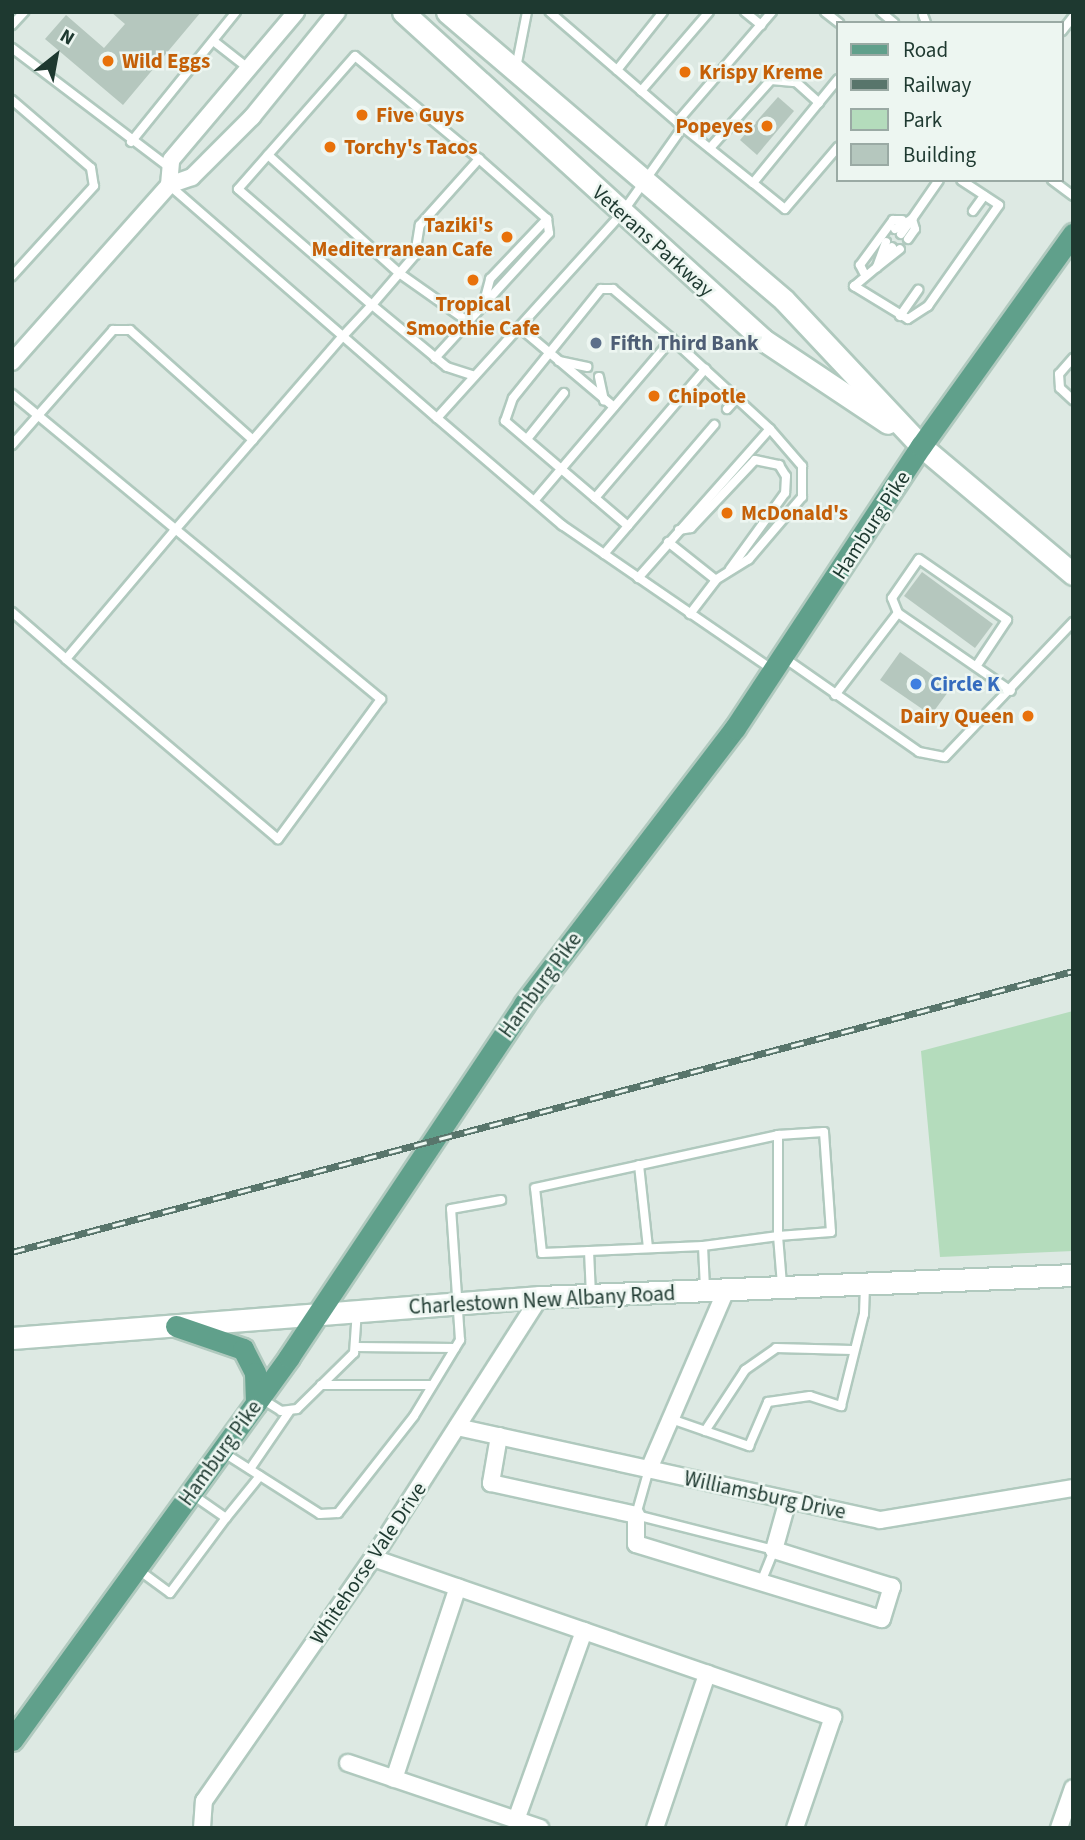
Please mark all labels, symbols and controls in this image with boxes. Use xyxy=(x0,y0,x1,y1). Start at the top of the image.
north arrow xyxy=(21,21,91,91)
legend xyxy=(836,21,1064,182)
text: N xyxy=(55,23,79,52)
text: Road xyxy=(903,35,948,65)
place label: Wild Eggs xyxy=(122,48,210,74)
marker: Wild Eggs xyxy=(100,53,116,69)
place label: Krispy Kreme xyxy=(699,59,823,85)
marker: Krispy Kreme xyxy=(677,64,693,80)
text: Railway xyxy=(903,70,971,100)
place label: Five Guys xyxy=(376,102,464,128)
text: Park xyxy=(903,105,942,135)
marker: Five Guys xyxy=(354,107,370,123)
place label: Popeyes xyxy=(676,113,753,139)
marker: Popeyes xyxy=(759,118,775,134)
place label: Torchy's Tacos xyxy=(344,134,478,160)
marker: Torchy's Tacos xyxy=(322,139,338,155)
text: Building xyxy=(903,140,976,170)
street label: Veterans Parkway xyxy=(587,180,719,302)
place label: Taziki's Mediterranean Cafe xyxy=(312,212,493,262)
marker: Taziki's Mediterranean Cafe xyxy=(499,229,515,245)
marker: Tropical Smoothie Cafe xyxy=(465,272,481,288)
place label: Tropical Smoothie Cafe xyxy=(406,291,540,341)
place label: Fifth Third Bank xyxy=(610,330,759,356)
marker: Fifth Third Bank xyxy=(588,335,604,351)
place label: Chipotle xyxy=(668,383,746,409)
marker: Chipotle xyxy=(646,388,662,404)
street label: Hamburg Pike xyxy=(827,466,915,584)
place label: McDonald's xyxy=(741,500,848,526)
marker: McDonald's xyxy=(719,505,735,521)
place label: Circle K xyxy=(930,671,1000,697)
marker: Circle K xyxy=(908,676,924,692)
place label: Dairy Queen xyxy=(900,703,1014,729)
marker: Dairy Queen xyxy=(1020,708,1036,724)
street label: Hamburg Pike xyxy=(493,927,587,1043)
street label: Charlestown New Albany Road xyxy=(408,1280,676,1320)
street label: Hamburg Pike xyxy=(173,1395,267,1511)
street label: Williamsburg Drive xyxy=(682,1466,848,1524)
street label: Whitehorse Vale Drive xyxy=(304,1477,432,1649)

